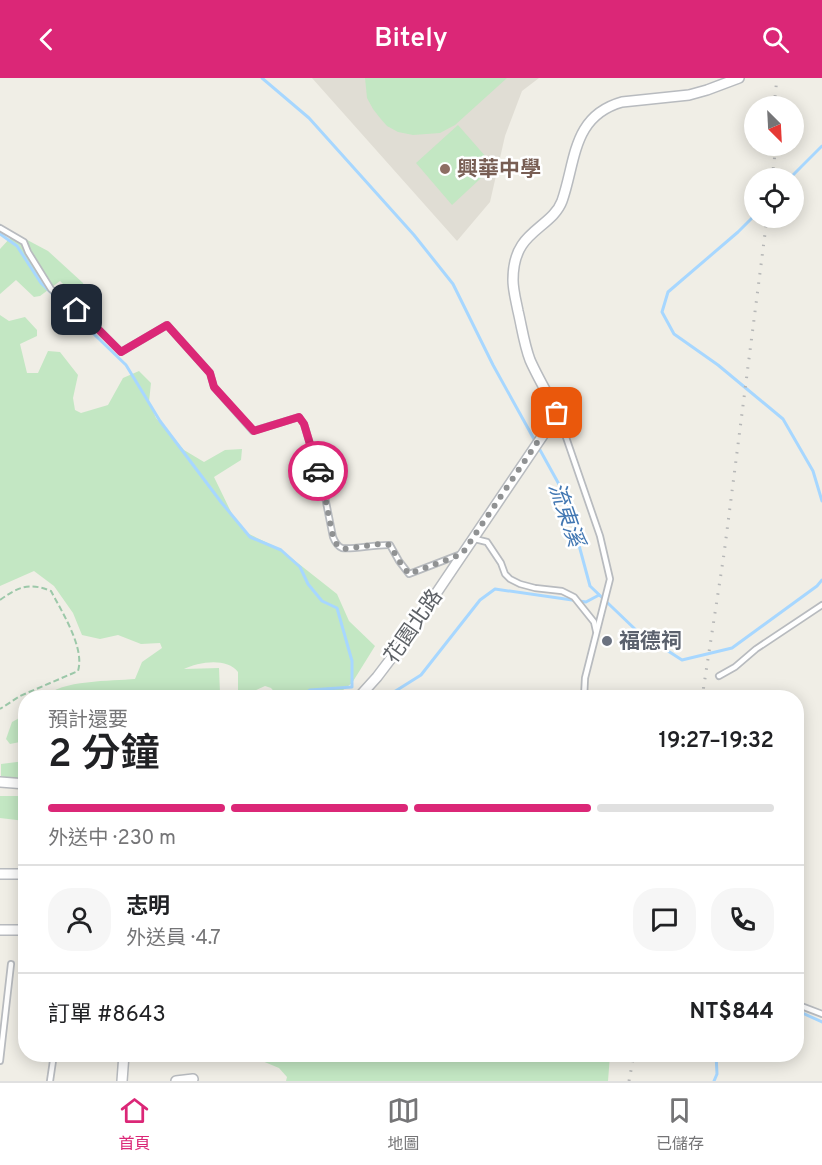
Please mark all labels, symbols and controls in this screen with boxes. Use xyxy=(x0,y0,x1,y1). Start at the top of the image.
text: Bitely xyxy=(374,22,448,56)
icon: back xyxy=(30,23,63,56)
icon: search xyxy=(759,23,792,56)
north arrow xyxy=(744,96,804,156)
map controls xyxy=(744,96,804,228)
place label: 興華中學 xyxy=(457,157,541,184)
marker: 興華中學 xyxy=(438,162,452,176)
button: locate xyxy=(744,168,804,228)
pin xyxy=(51,284,102,335)
icon: home xyxy=(60,293,93,326)
pin xyxy=(531,387,582,438)
icon: bag xyxy=(540,396,573,429)
courier xyxy=(288,441,348,501)
icon: car xyxy=(302,455,335,488)
water label: 流東溪 xyxy=(541,479,589,553)
street label: 花園北路 xyxy=(379,585,449,669)
place label: 福德祠 xyxy=(619,629,682,656)
marker: 福德祠 xyxy=(600,634,614,648)
text: 預計還要 xyxy=(48,708,128,734)
text: 19:27–19:32 xyxy=(658,728,774,755)
text: 2 分鐘 xyxy=(48,732,159,781)
text: 外送中 · 230 m xyxy=(48,826,176,852)
button: person xyxy=(48,888,111,951)
button: chat xyxy=(633,888,696,951)
button: phone xyxy=(711,888,774,951)
text: 志明 xyxy=(126,894,170,921)
text: 外送員 · 4.7 xyxy=(126,926,221,952)
text: NT$844 xyxy=(690,999,774,1026)
text: 訂單 #8643 xyxy=(48,1002,166,1029)
tab: 首頁 xyxy=(118,1094,151,1155)
tab: 地圖 xyxy=(387,1094,420,1155)
tab: 已儲存 xyxy=(656,1094,704,1155)

